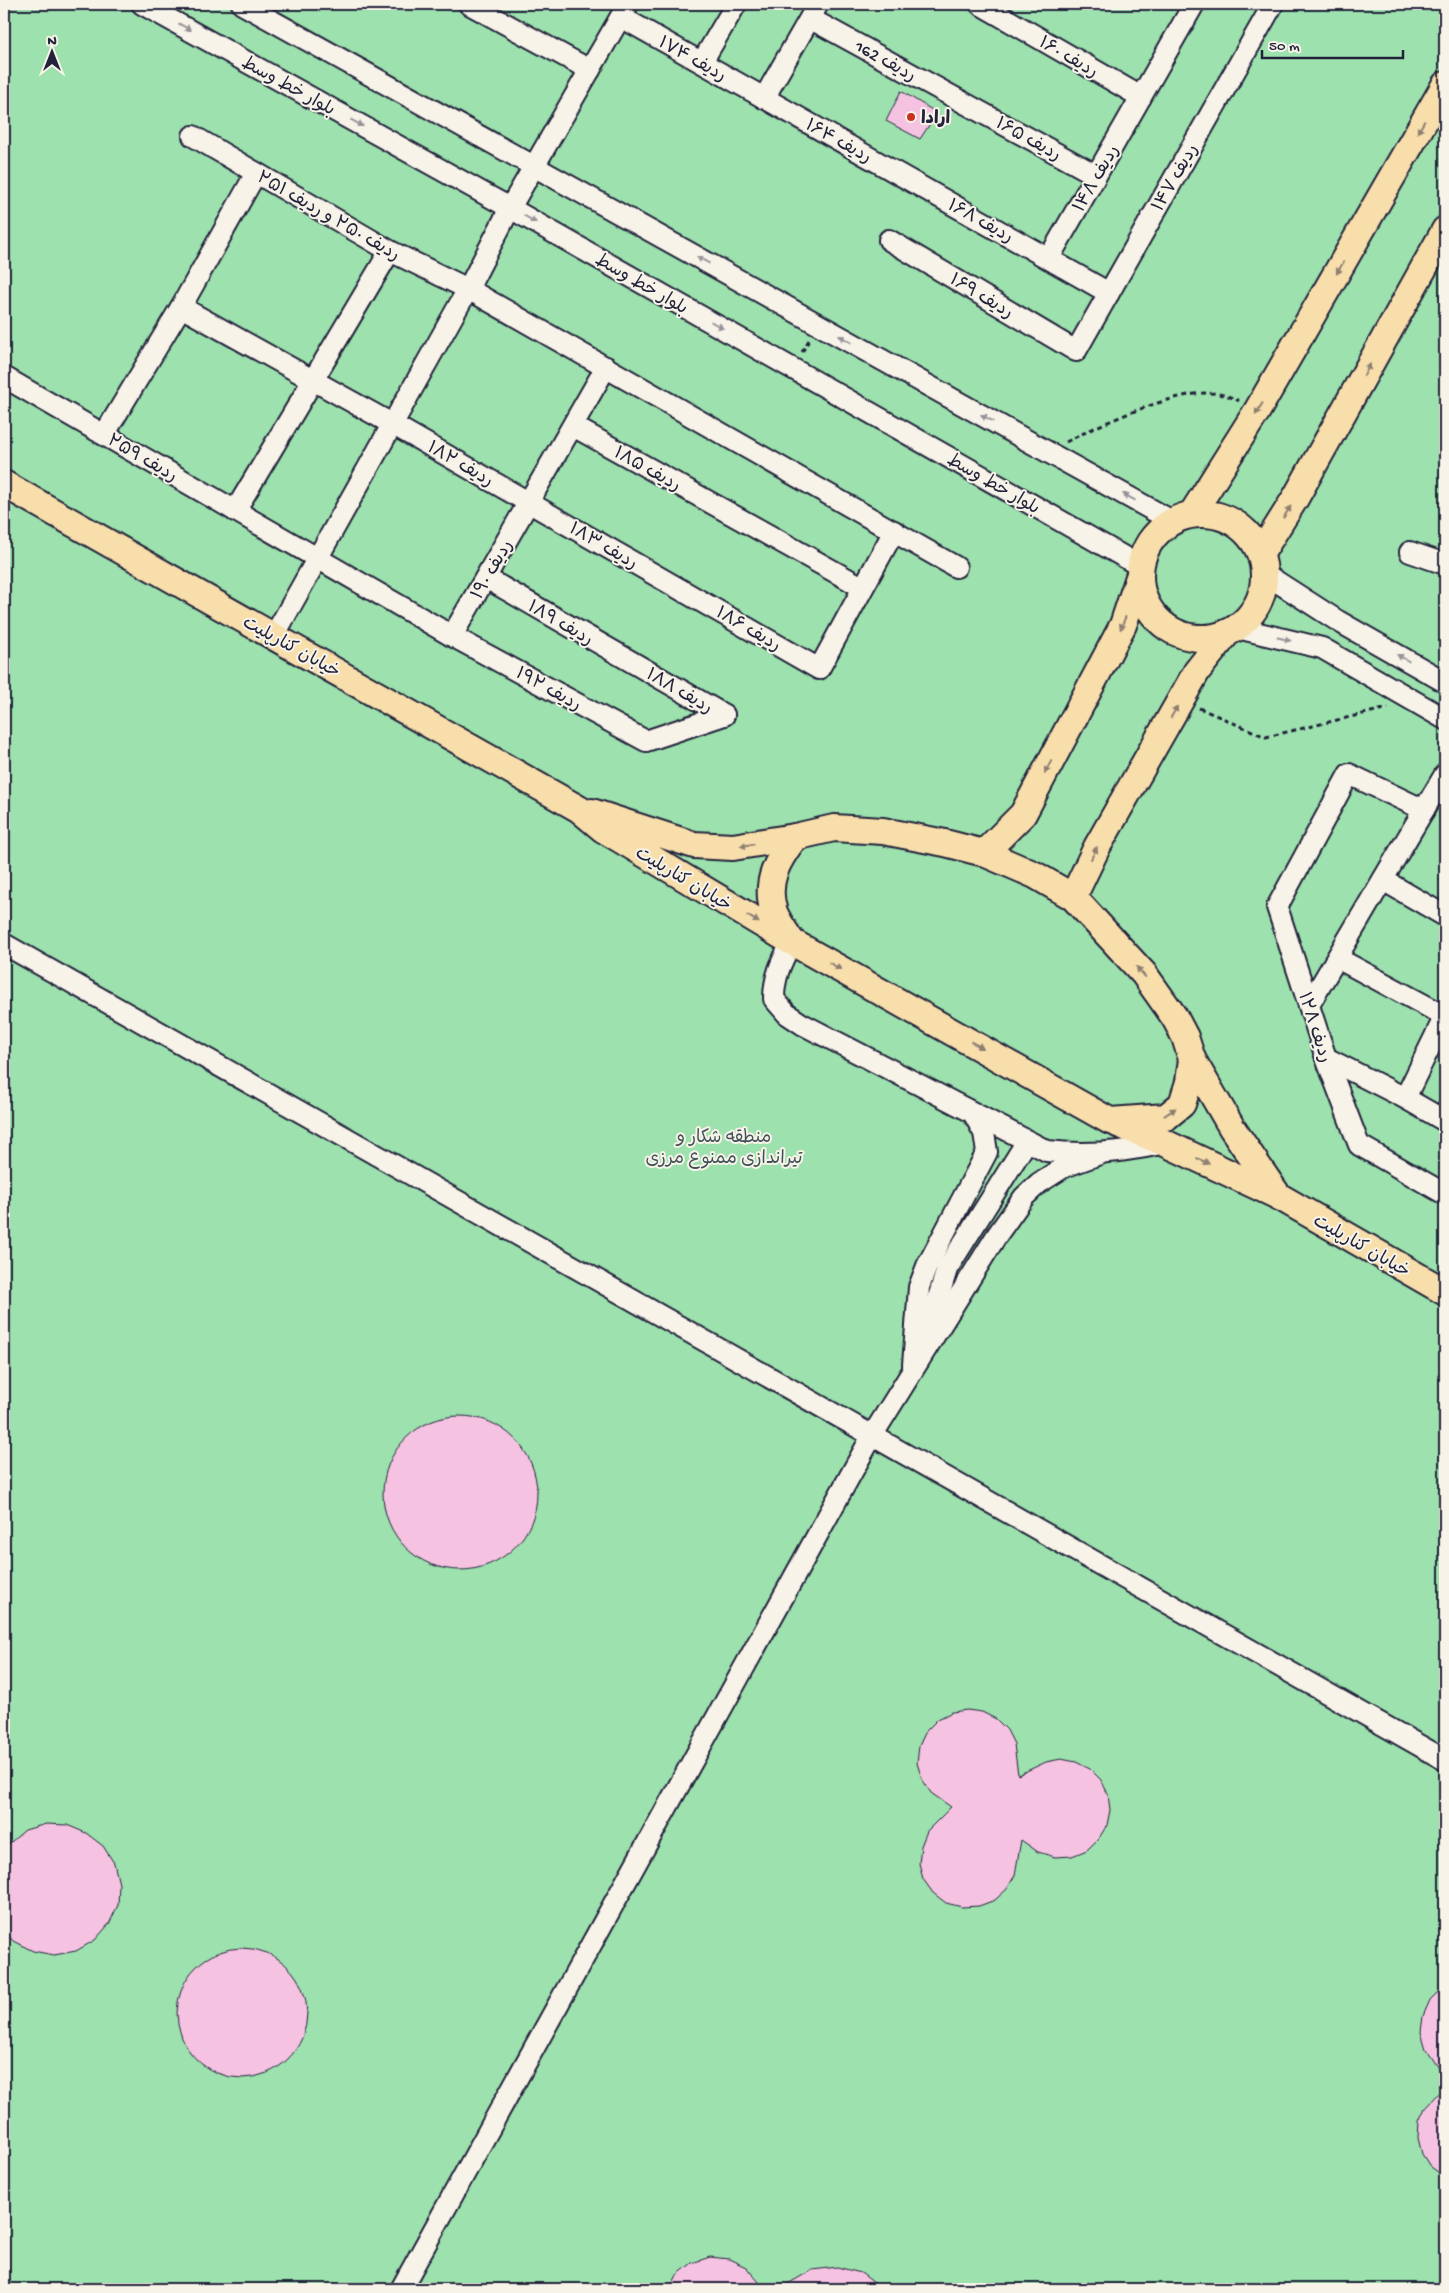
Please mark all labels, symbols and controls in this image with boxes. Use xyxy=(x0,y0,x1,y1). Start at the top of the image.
one-way arrow xyxy=(178,23,191,32)
north arrow xyxy=(28,28,78,78)
scale bar xyxy=(1262,28,1403,60)
text: N xyxy=(47,33,57,50)
street label: ردیف ۱۷۴ xyxy=(654,33,729,87)
street label: ردیف ۱۶۰ xyxy=(1034,33,1101,83)
street label: ردیف 162 xyxy=(850,36,919,88)
text: 50 m xyxy=(1269,38,1300,56)
street label: بلوار خط وسط xyxy=(237,53,338,121)
place label: ارادا xyxy=(921,109,950,130)
marker: ارادا xyxy=(905,111,917,123)
street label: ردیف ۱۶۵ xyxy=(991,114,1064,167)
street label: ردیف ۱۶۴ xyxy=(801,115,875,169)
one-way arrow xyxy=(350,119,365,127)
one-way arrow xyxy=(1417,120,1425,134)
street label: ردیف ۱۴۷ xyxy=(1148,141,1204,216)
street label: ردیف ۱۴۸ xyxy=(1070,142,1125,217)
street label: ردیف ۲۵۰ و ردیف ۲۵۱ xyxy=(253,168,403,267)
street label: ردیف ۱۶۸ xyxy=(943,196,1016,249)
one-way arrow xyxy=(523,215,537,223)
street label: بلوار خط وسط xyxy=(591,250,691,320)
one-way arrow xyxy=(697,256,710,265)
one-way arrow xyxy=(1335,261,1344,274)
street label: ردیف ۱۶۹ xyxy=(945,270,1016,324)
one-way arrow xyxy=(710,321,723,330)
one-way arrow xyxy=(838,335,853,343)
one-way arrow xyxy=(1363,363,1371,378)
one-way arrow xyxy=(1254,402,1263,415)
one-way arrow xyxy=(980,414,995,422)
street label: ردیف ۲۵۹ xyxy=(103,431,181,488)
street label: ردیف ۱۸۲ xyxy=(423,438,497,492)
street label: ردیف ۱۸۵ xyxy=(610,443,684,497)
street label: بلوار خط وسط xyxy=(943,450,1043,520)
one-way arrow xyxy=(1122,493,1137,501)
one-way arrow xyxy=(1282,505,1292,518)
street label: ردیف ۱۸۳ xyxy=(565,519,641,575)
street label: ردیف ۱۹۰ xyxy=(468,537,519,604)
street label: ردیف ۱۸۹ xyxy=(523,597,596,651)
street label: ردیف ۱۸۶ xyxy=(711,603,784,657)
street label: خیابان کنارپلیت xyxy=(238,613,343,684)
one-way arrow xyxy=(1119,616,1127,631)
one-way arrow xyxy=(1277,635,1292,643)
one-way arrow xyxy=(1396,653,1409,662)
street label: ردیف ۱۹۲ xyxy=(511,664,584,717)
street label: ردیف ۱۸۸ xyxy=(642,665,716,720)
one-way arrow xyxy=(1169,705,1178,718)
one-way arrow xyxy=(1044,760,1052,774)
one-way arrow xyxy=(738,841,754,849)
street label: خیابان کنارپلیت xyxy=(631,843,734,917)
one-way arrow xyxy=(1090,846,1099,861)
one-way arrow xyxy=(747,915,760,924)
one-way arrow xyxy=(827,962,842,970)
one-way arrow xyxy=(1135,967,1147,979)
street label: ردیف ۱۲۸ xyxy=(1292,990,1335,1066)
one-way arrow xyxy=(969,1041,984,1049)
one-way arrow xyxy=(1163,1107,1177,1117)
park label: منطقه شکار و تیراندازی ممنوع مرزی xyxy=(645,1128,803,1170)
one-way arrow xyxy=(1196,1157,1210,1165)
street label: خیابان کنارپلیت xyxy=(1309,1211,1413,1283)

